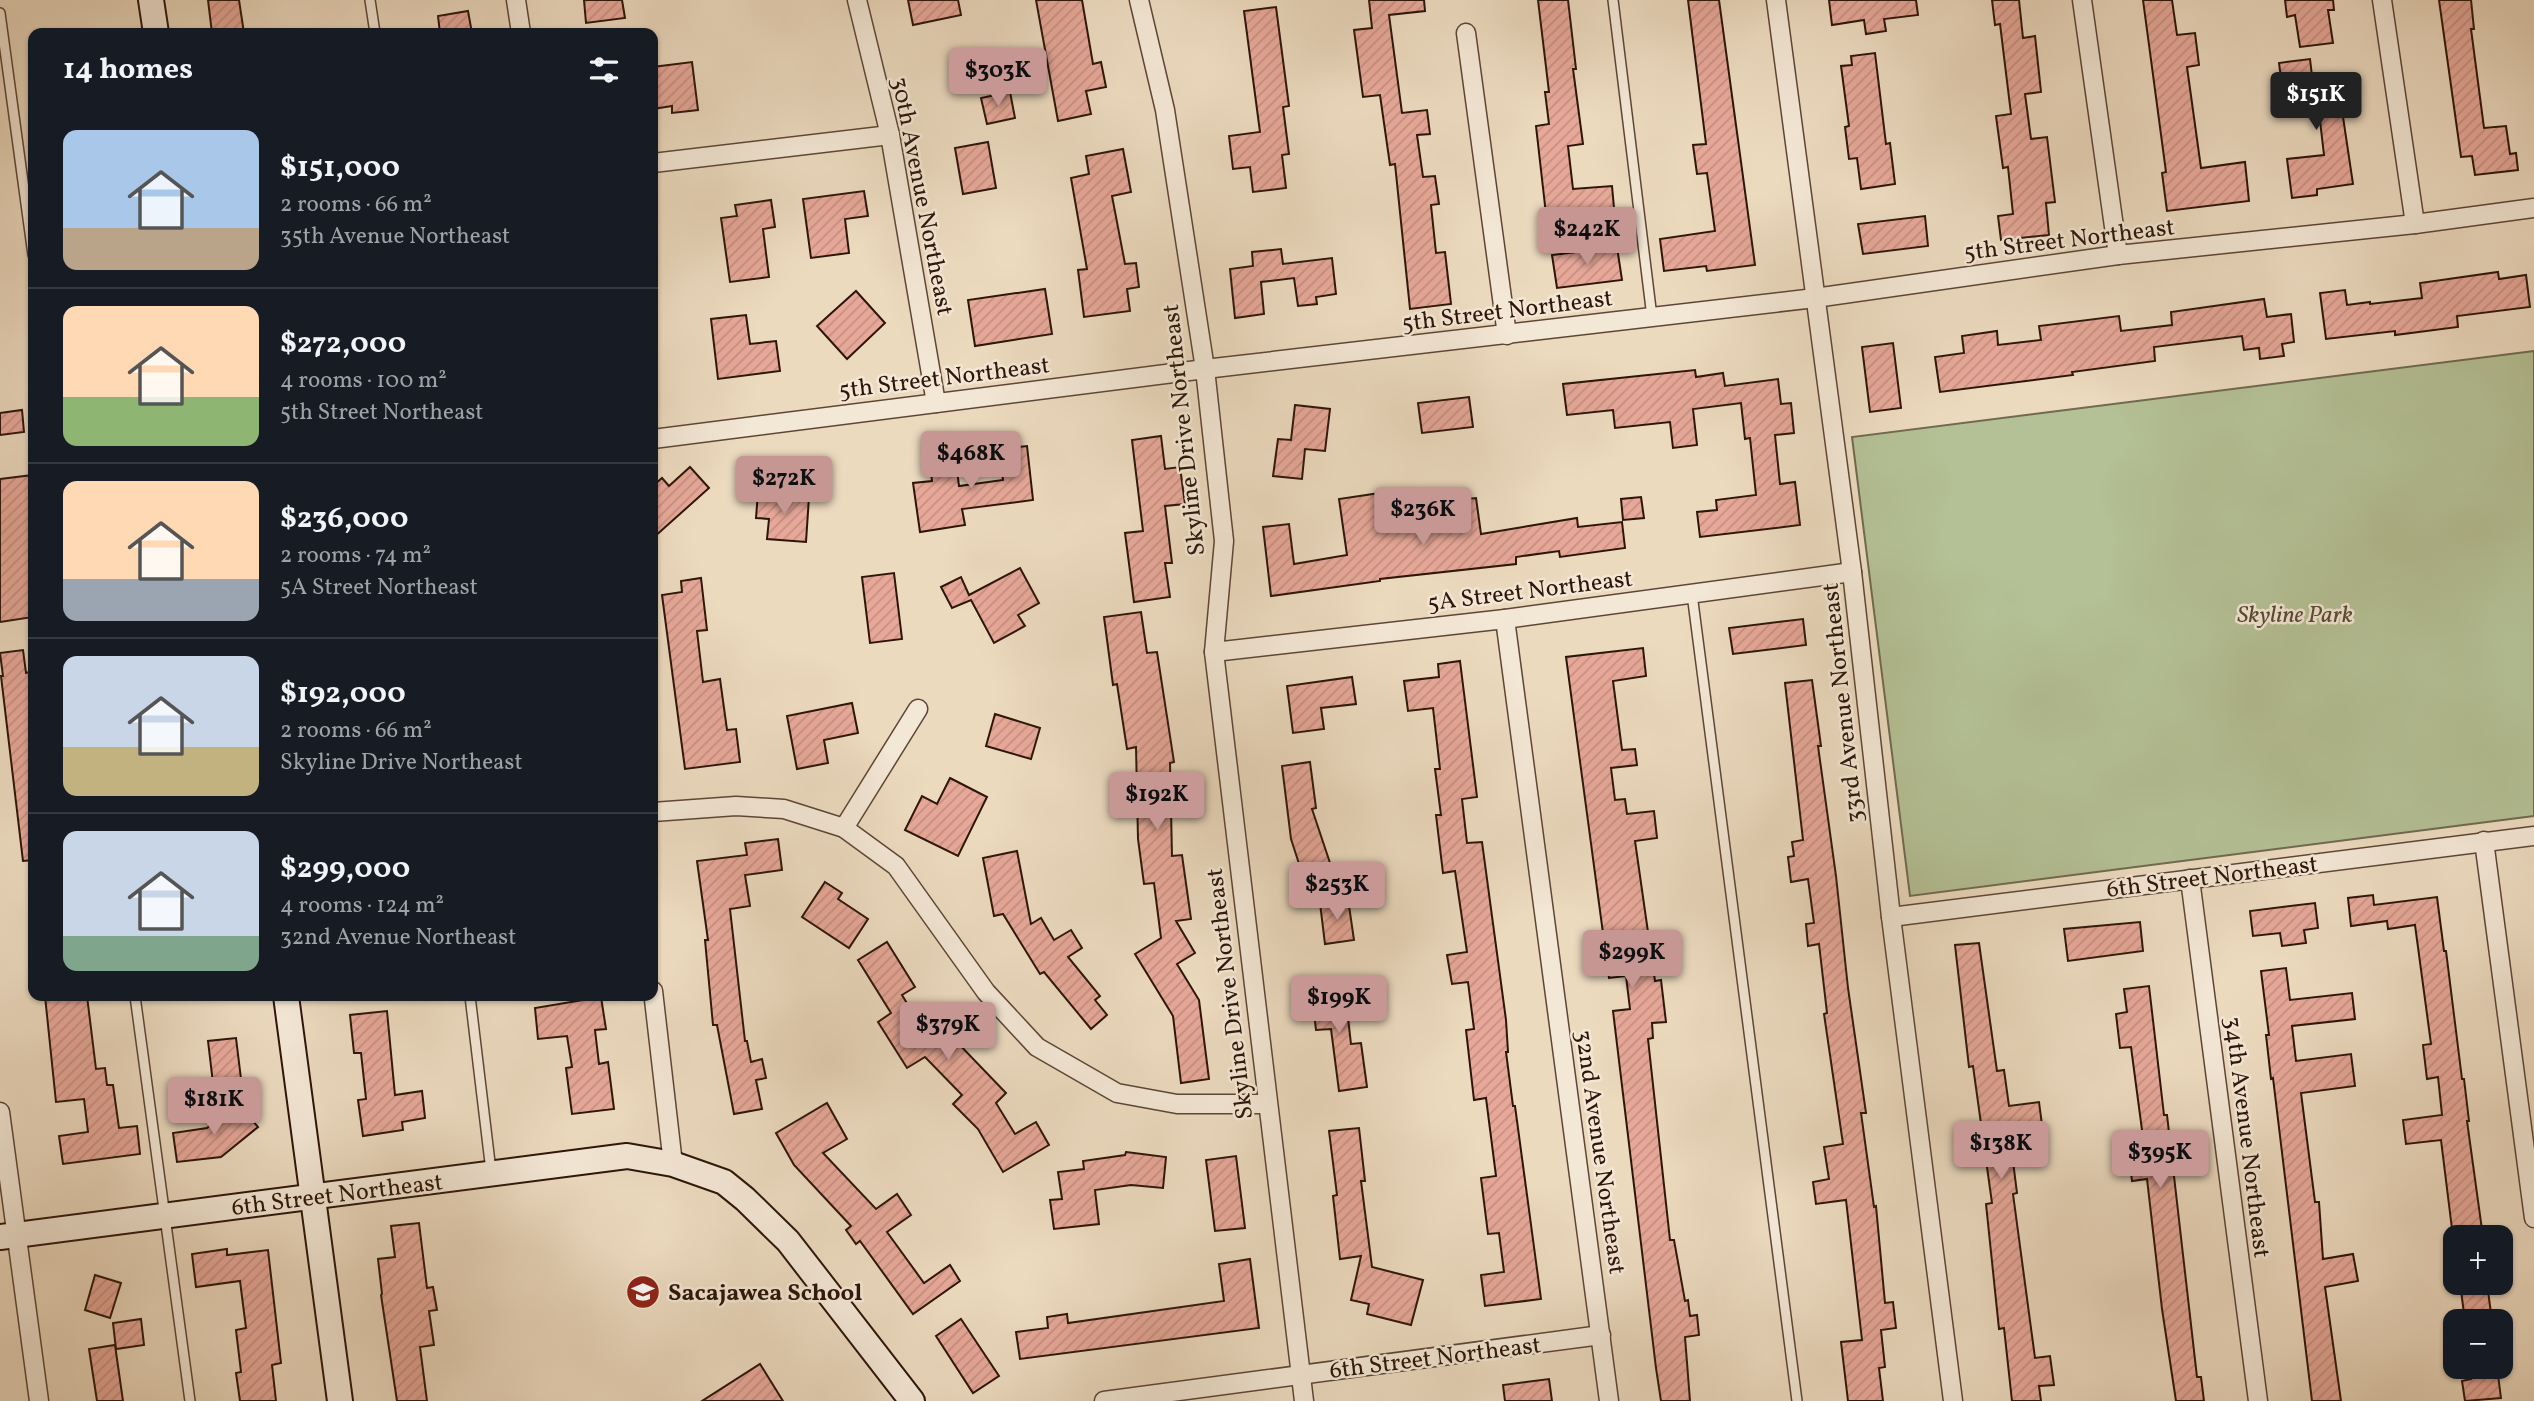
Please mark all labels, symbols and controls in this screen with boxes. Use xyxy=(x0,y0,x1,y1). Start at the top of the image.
pin: $303K xyxy=(949,48,1047,108)
text: 14 homes xyxy=(63,49,193,91)
icon: filters xyxy=(585,51,623,89)
text: $303K xyxy=(965,55,1031,87)
pin: $151K xyxy=(2267,72,2365,132)
street label: 30th Avenue Northeast xyxy=(881,74,961,319)
text: $151K xyxy=(2286,79,2346,111)
text: $151,000 xyxy=(280,147,400,189)
icon: home xyxy=(119,158,203,242)
text: 2 rooms · 66 m² xyxy=(280,189,432,221)
pin: $242K xyxy=(1538,208,1636,267)
street label: 5th Street Northeast xyxy=(1962,211,2177,271)
text: $242K xyxy=(1553,214,1621,246)
text: 35th Avenue Northeast xyxy=(280,221,510,253)
street label: 5th Street Northeast xyxy=(1400,282,1615,342)
street label: Skyline Drive Northeast xyxy=(1155,302,1215,557)
text: $272,000 xyxy=(280,323,406,365)
icon: home xyxy=(119,334,203,418)
street label: 5th Street Northeast xyxy=(837,349,1052,409)
text: 4 rooms · 100 m² xyxy=(280,365,447,397)
text: 5th Street Northeast xyxy=(280,397,483,429)
pin: $468K xyxy=(922,432,1020,491)
text: $468K xyxy=(937,438,1005,470)
pin: $272K xyxy=(735,456,833,516)
text: $272K xyxy=(752,463,816,495)
pin: $236K xyxy=(1374,488,1472,547)
text: $236K xyxy=(1390,494,1456,526)
text: $236,000 xyxy=(280,498,408,540)
icon: home xyxy=(119,509,203,593)
text: 2 rooms · 74 m² xyxy=(280,540,431,572)
street label: 5A Street Northeast xyxy=(1426,563,1635,621)
text: 5A Street Northeast xyxy=(280,572,478,604)
street label: 33rd Avenue Northeast xyxy=(1814,581,1874,825)
park label: Skyline Park xyxy=(2237,599,2353,633)
text: $192,000 xyxy=(280,673,406,715)
icon: home xyxy=(119,684,203,768)
text: 2 rooms · 66 m² xyxy=(280,715,432,747)
text: Skyline Drive Northeast xyxy=(280,747,522,779)
pin: $192K xyxy=(1108,772,1206,832)
text: $192K xyxy=(1125,779,1189,811)
text: $299,000 xyxy=(280,848,410,890)
street label: 6th Street Northeast xyxy=(2105,848,2320,908)
icon: home xyxy=(119,859,203,943)
pin: $253K xyxy=(1288,862,1386,922)
street label: Skyline Drive Northeast xyxy=(1199,866,1263,1121)
text: $253K xyxy=(1305,869,1369,901)
text: 4 rooms · 124 m² xyxy=(280,890,444,922)
text: 32nd Avenue Northeast xyxy=(280,922,516,954)
pin: $299K xyxy=(1583,930,1681,990)
text: $299K xyxy=(1599,937,1665,969)
pin: $199K xyxy=(1290,976,1388,1035)
text: $199K xyxy=(1307,982,1371,1014)
pin: $379K xyxy=(899,1002,997,1062)
text: $379K xyxy=(916,1009,980,1041)
street label: 34th Avenue Northeast xyxy=(2214,1015,2278,1260)
street label: 32nd Avenue Northeast xyxy=(1565,1028,1633,1277)
pin: $181K xyxy=(165,1078,263,1137)
text: $181K xyxy=(184,1084,244,1116)
pin: $138K xyxy=(1952,1122,2050,1181)
text: $138K xyxy=(1970,1128,2033,1160)
pin: $395K xyxy=(2111,1130,2209,1190)
text: $395K xyxy=(2128,1137,2192,1169)
street label: 6th Street Northeast xyxy=(230,1166,445,1226)
map controls xyxy=(2443,1225,2513,1379)
button: + xyxy=(2443,1225,2513,1295)
school or university icon: Sacajawea School xyxy=(624,1273,662,1311)
place label: Sacajawea School xyxy=(668,1277,862,1311)
button: − xyxy=(2443,1309,2513,1379)
street label: 6th Street Northeast xyxy=(1328,1329,1543,1389)

